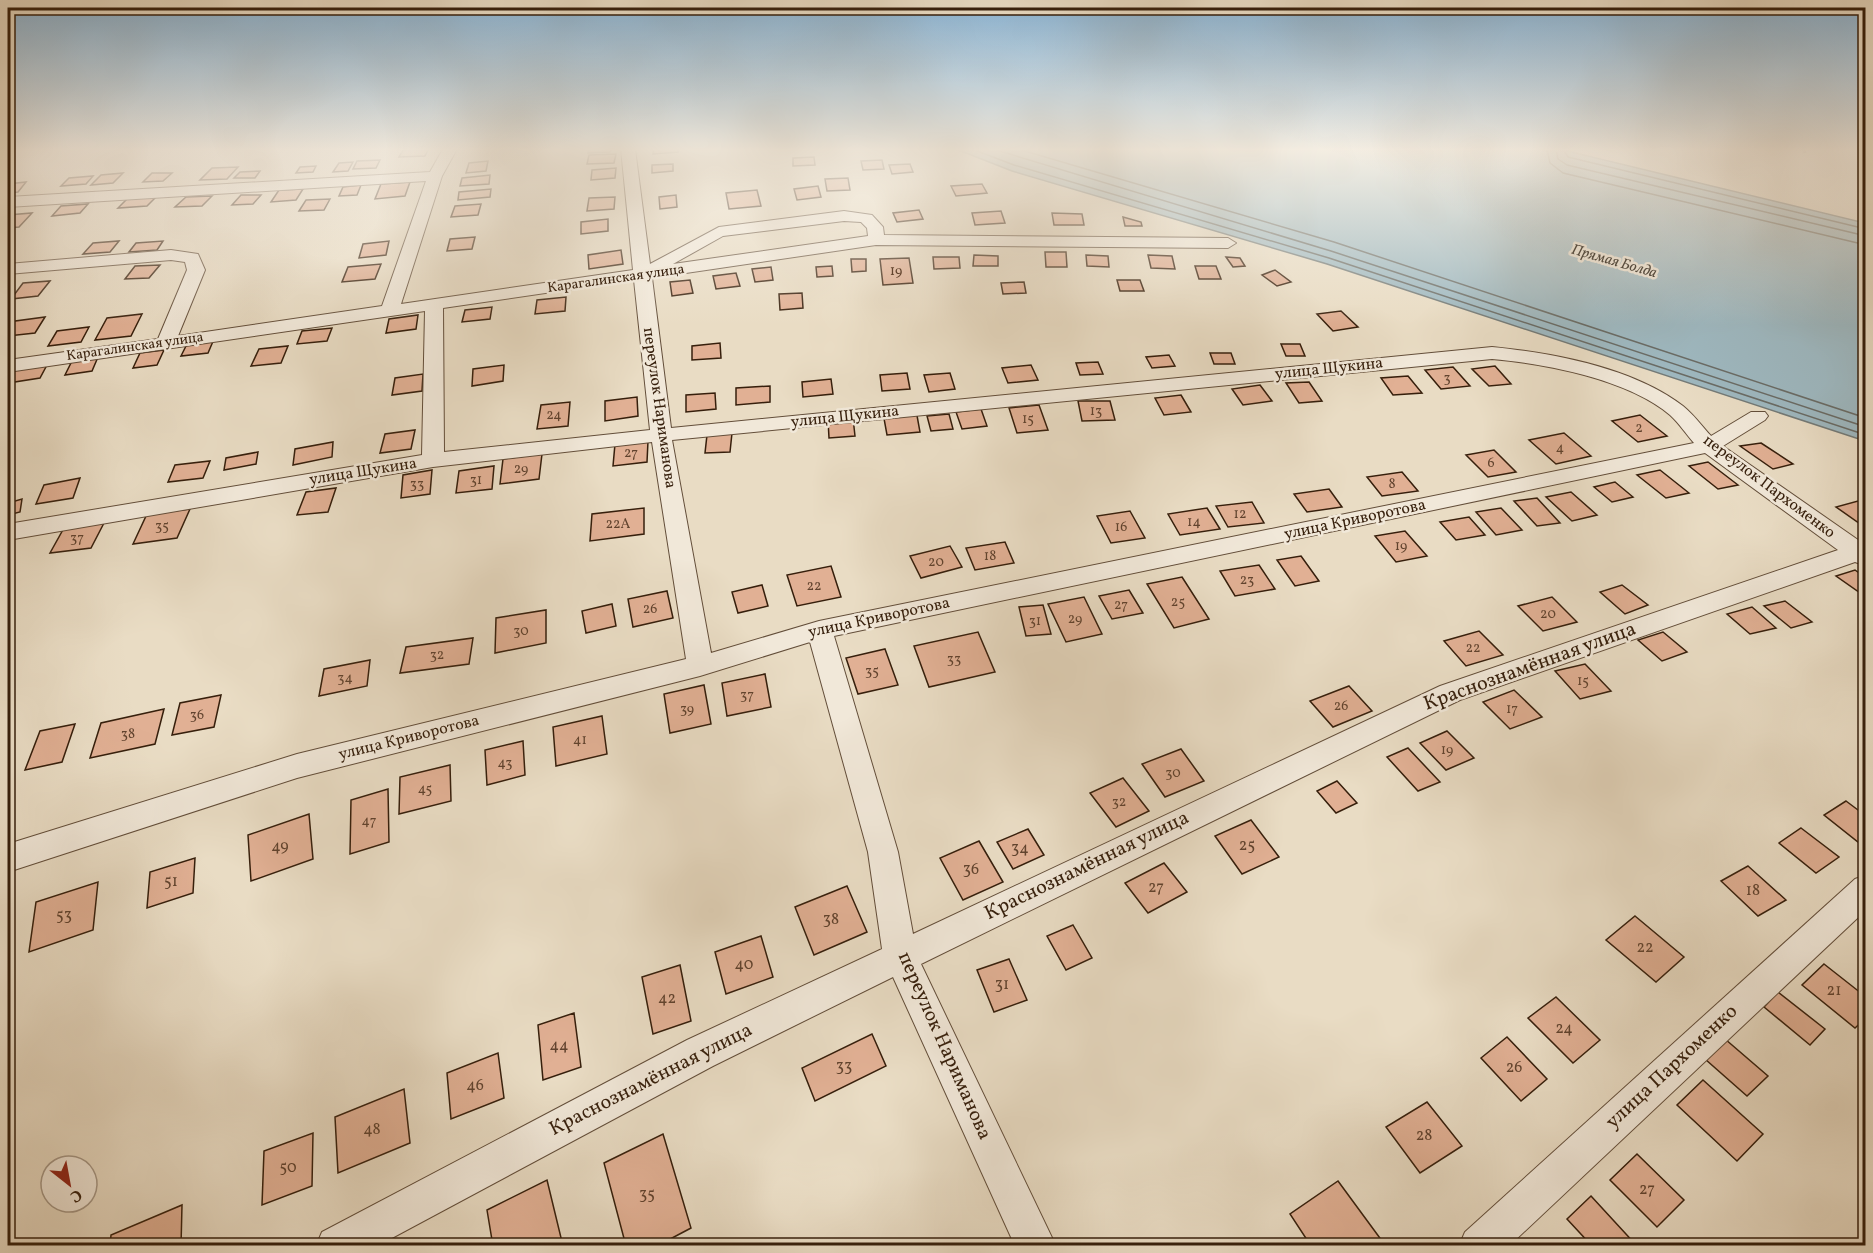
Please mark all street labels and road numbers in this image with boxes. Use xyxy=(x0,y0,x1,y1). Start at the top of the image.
street label: Карагалинская улица xyxy=(546,260,686,298)
street label: переулок Нариманова xyxy=(637,326,681,490)
street label: Карагалинская улица xyxy=(65,328,205,366)
street label: улица Щукина xyxy=(1274,352,1384,386)
street label: улица Щукина xyxy=(790,400,900,434)
street label: переулок Пархоменко xyxy=(1698,430,1840,544)
street label: улица Щукина xyxy=(308,453,418,491)
street label: улица Криворотова xyxy=(1282,494,1428,546)
street label: улица Криворотова xyxy=(806,592,952,644)
street label: Краснознамённая улица xyxy=(1420,615,1640,719)
street label: улица Криворотова xyxy=(336,710,482,766)
street label: Краснознамённая улица xyxy=(980,804,1194,928)
street label: переулок Нариманова xyxy=(890,948,998,1144)
street label: улица Пархоменко xyxy=(1600,998,1744,1136)
street label: Краснознамённая улица xyxy=(545,1017,757,1143)

